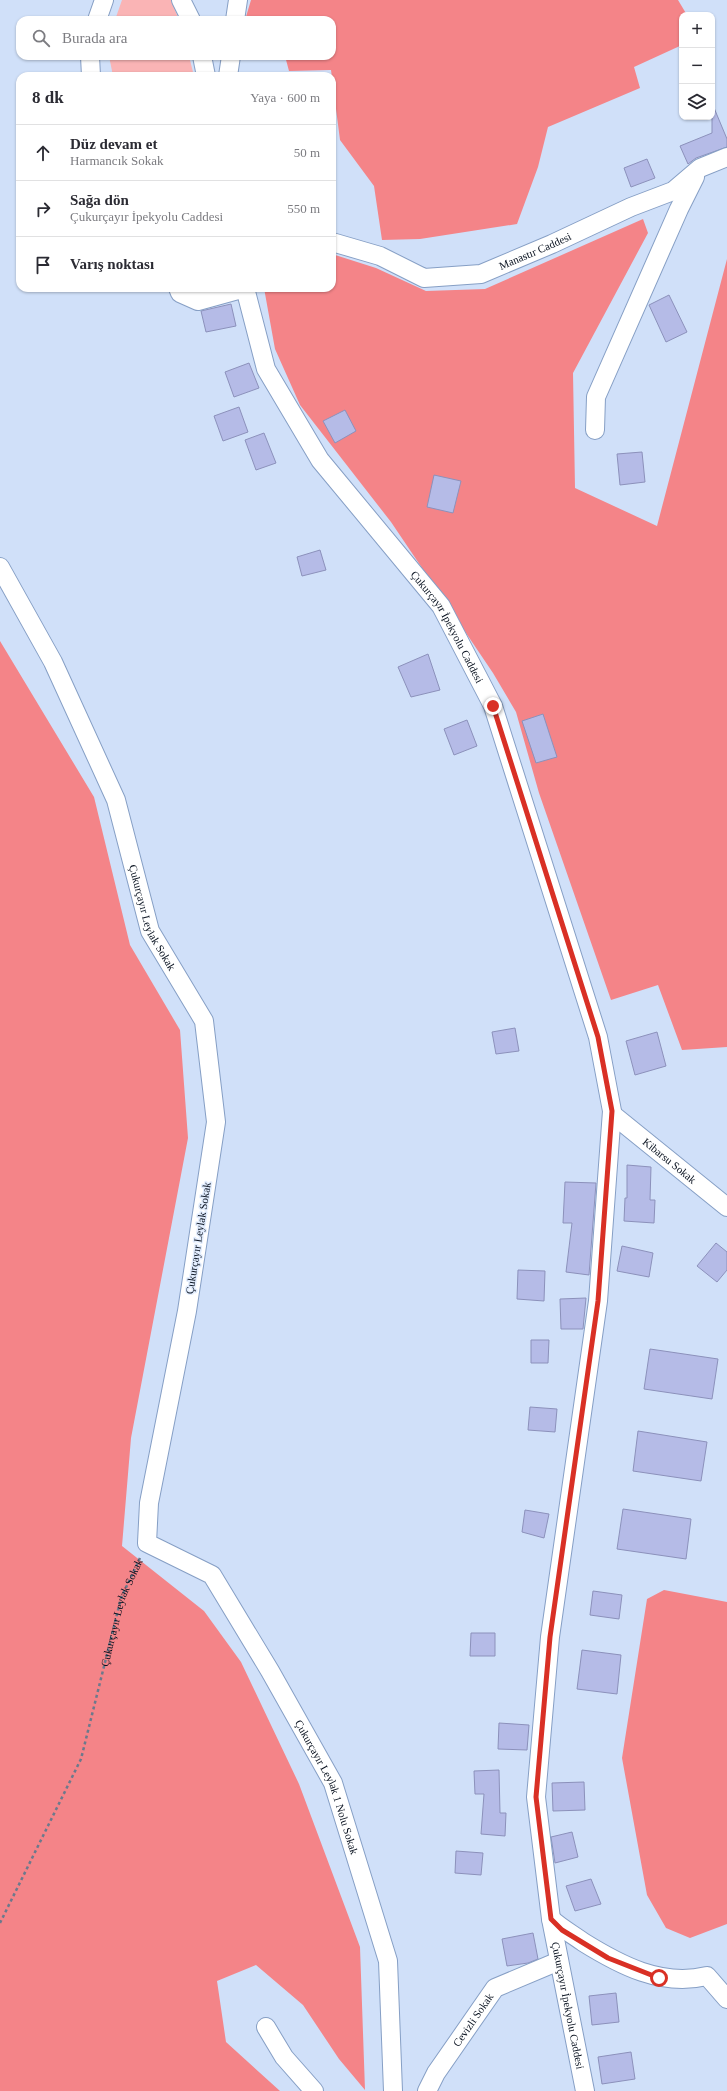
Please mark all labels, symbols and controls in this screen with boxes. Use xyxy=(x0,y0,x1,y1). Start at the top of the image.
map controls xyxy=(679,12,715,120)
button: + xyxy=(679,12,715,48)
search box xyxy=(16,16,336,60)
icon: search xyxy=(30,27,52,49)
text: Burada ara xyxy=(62,30,127,46)
button: − xyxy=(679,48,715,84)
button: layers xyxy=(679,84,715,120)
text: 8 dk xyxy=(32,88,64,107)
text: Yaya · 600 m xyxy=(250,90,320,105)
text: Düz devam et xyxy=(70,136,157,152)
icon: ahead xyxy=(32,142,54,164)
text: 50 m xyxy=(294,145,320,160)
text: Harmancık Sokak xyxy=(70,153,164,168)
text: Sağa dön xyxy=(70,192,129,208)
icon: right xyxy=(32,198,54,220)
text: 550 m xyxy=(287,201,320,216)
text: Çukurçayır İpekyolu Caddesi xyxy=(70,209,223,224)
street label: Manastır Caddesi xyxy=(497,230,573,272)
icon: arrive xyxy=(32,254,54,276)
text: Varış noktası xyxy=(70,256,154,272)
street label: Çukurçayır İpekyolu Caddesi xyxy=(408,568,486,685)
route end xyxy=(484,697,502,715)
street label: Çukurçayır Leylak Sokak xyxy=(127,863,178,973)
street label: Kibarsu Sokak xyxy=(640,1135,699,1186)
street label: Çukurçayır Leylak Sokak xyxy=(183,1181,213,1295)
street label: Çukurçayır Leylak Sokak xyxy=(98,1556,145,1668)
street label: Çukurçayır Leylak 1 Nolu Sokak xyxy=(293,1718,361,1856)
street label: Çukurçayır İpekyolu Caddesi xyxy=(550,1941,587,2070)
route start xyxy=(650,1969,668,1987)
street label: Cevizli Sokak xyxy=(450,1990,496,2049)

